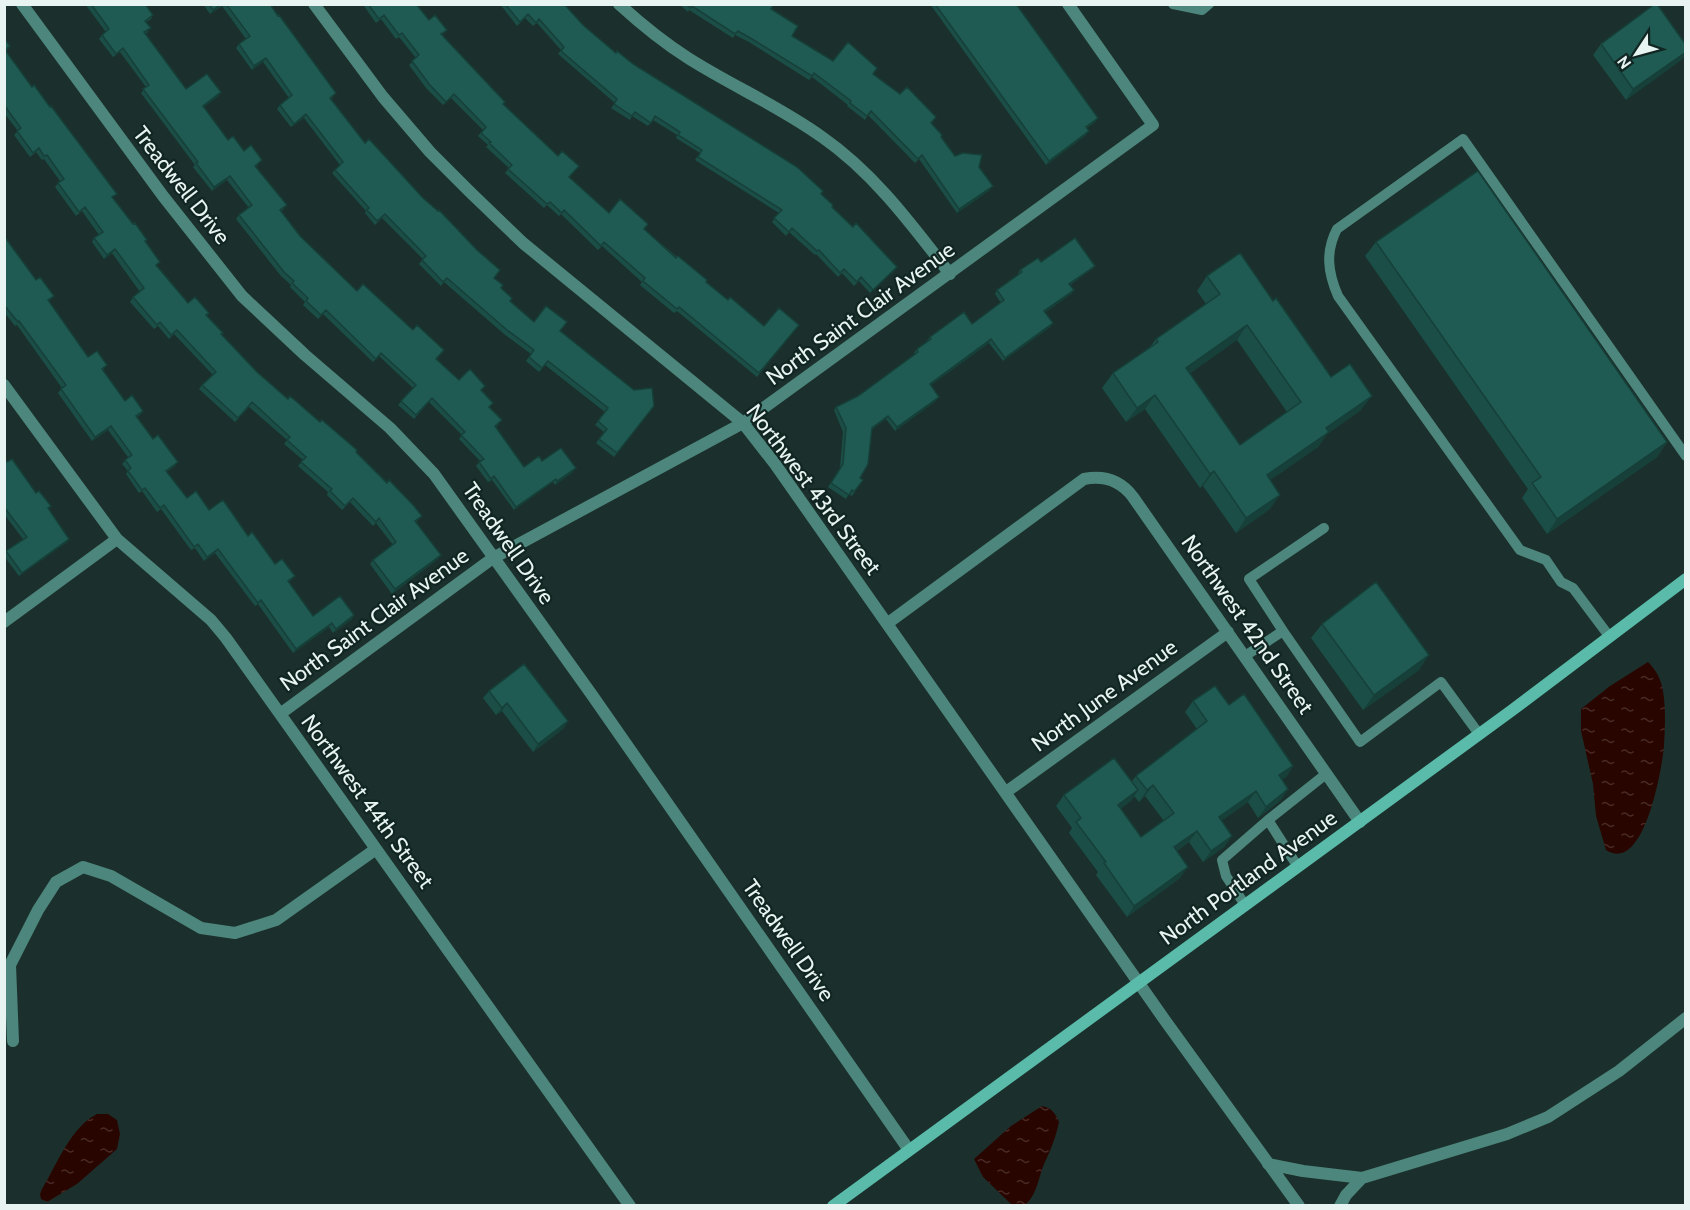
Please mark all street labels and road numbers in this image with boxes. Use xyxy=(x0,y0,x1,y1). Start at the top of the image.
street label: Treadwell Drive xyxy=(127,121,236,250)
street label: North Saint Clair Avenue xyxy=(761,236,960,391)
street label: Northwest 43rd Street xyxy=(741,399,887,581)
street label: Treadwell Drive xyxy=(457,477,560,609)
street label: Northwest 42nd Street xyxy=(1176,530,1320,719)
street label: North Saint Clair Avenue xyxy=(275,542,474,697)
street label: North June Avenue xyxy=(1026,633,1182,757)
street label: Northwest 44th Street xyxy=(295,709,440,894)
street label: North Portland Avenue xyxy=(1154,804,1342,951)
street label: Treadwell Drive xyxy=(737,874,840,1006)

